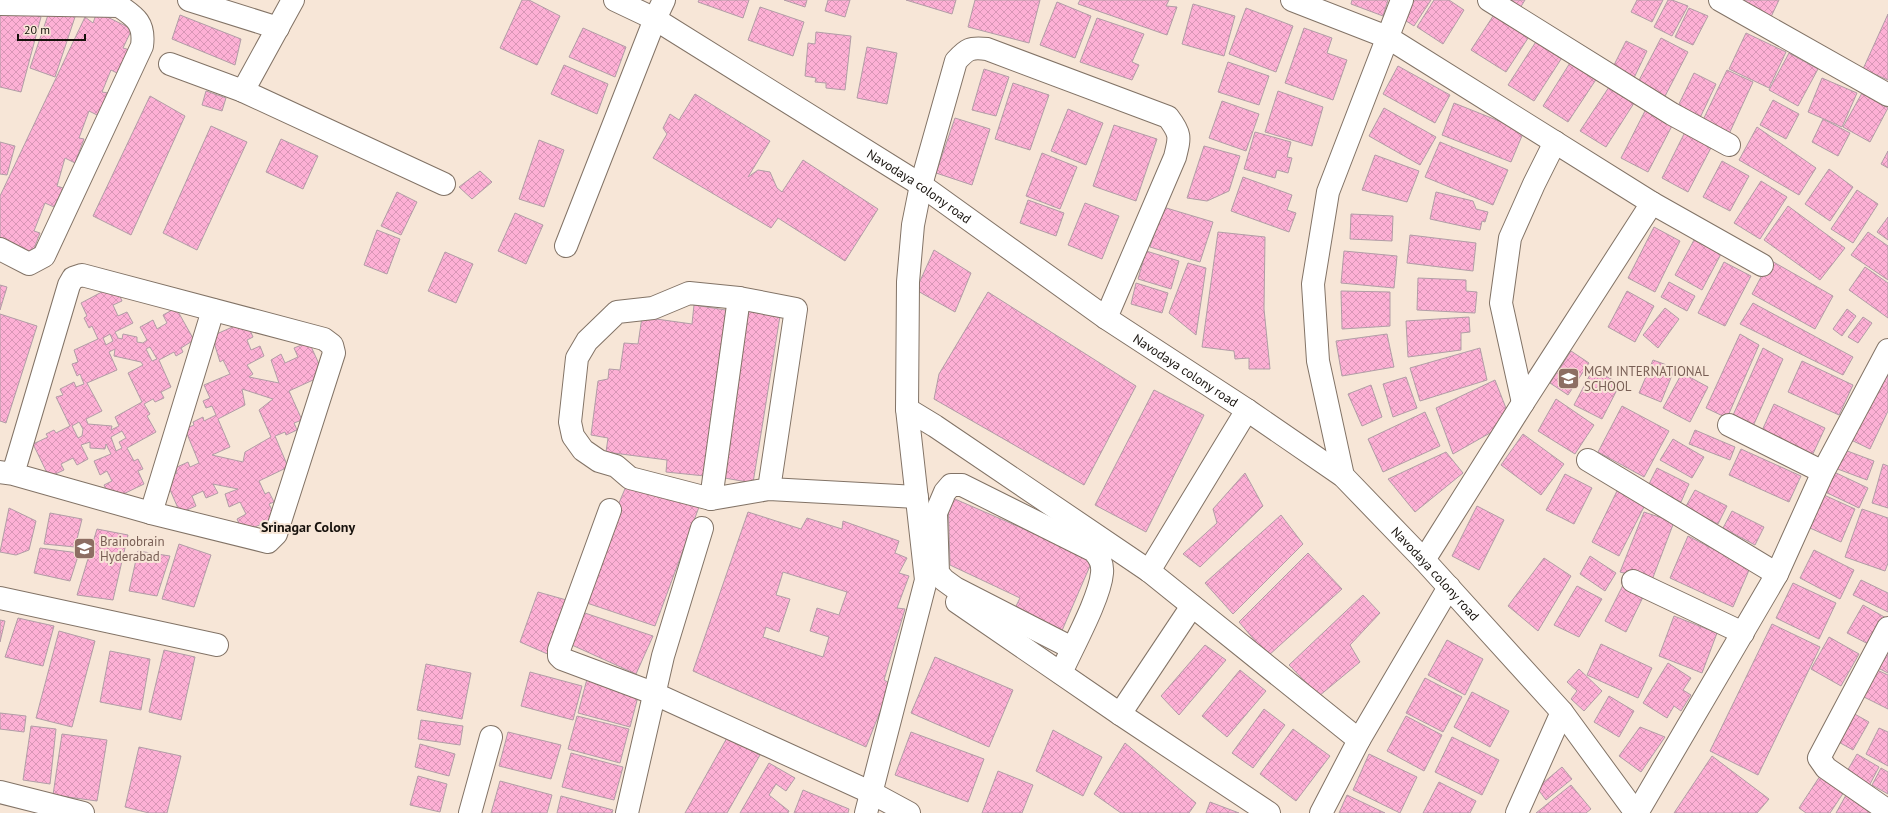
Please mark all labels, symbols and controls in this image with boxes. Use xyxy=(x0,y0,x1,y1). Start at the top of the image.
scale bar xyxy=(18,16,85,42)
text: 20 m xyxy=(24,22,50,37)
street label: Navodaya colony road xyxy=(864,145,975,227)
street label: Navodaya colony road xyxy=(1130,330,1242,411)
place label: MGM INTERNATIONAL SCHOOL xyxy=(1584,363,1709,395)
school or university icon: MGM INTERNATIONAL SCHOOL xyxy=(1555,365,1581,391)
district label: Srinagar Colony xyxy=(261,518,355,536)
street label: Navodaya colony road xyxy=(1388,523,1483,624)
place label: Brainobrain Hyderabad xyxy=(100,533,165,565)
school or university icon: Brainobrain Hyderabad xyxy=(72,535,98,561)

